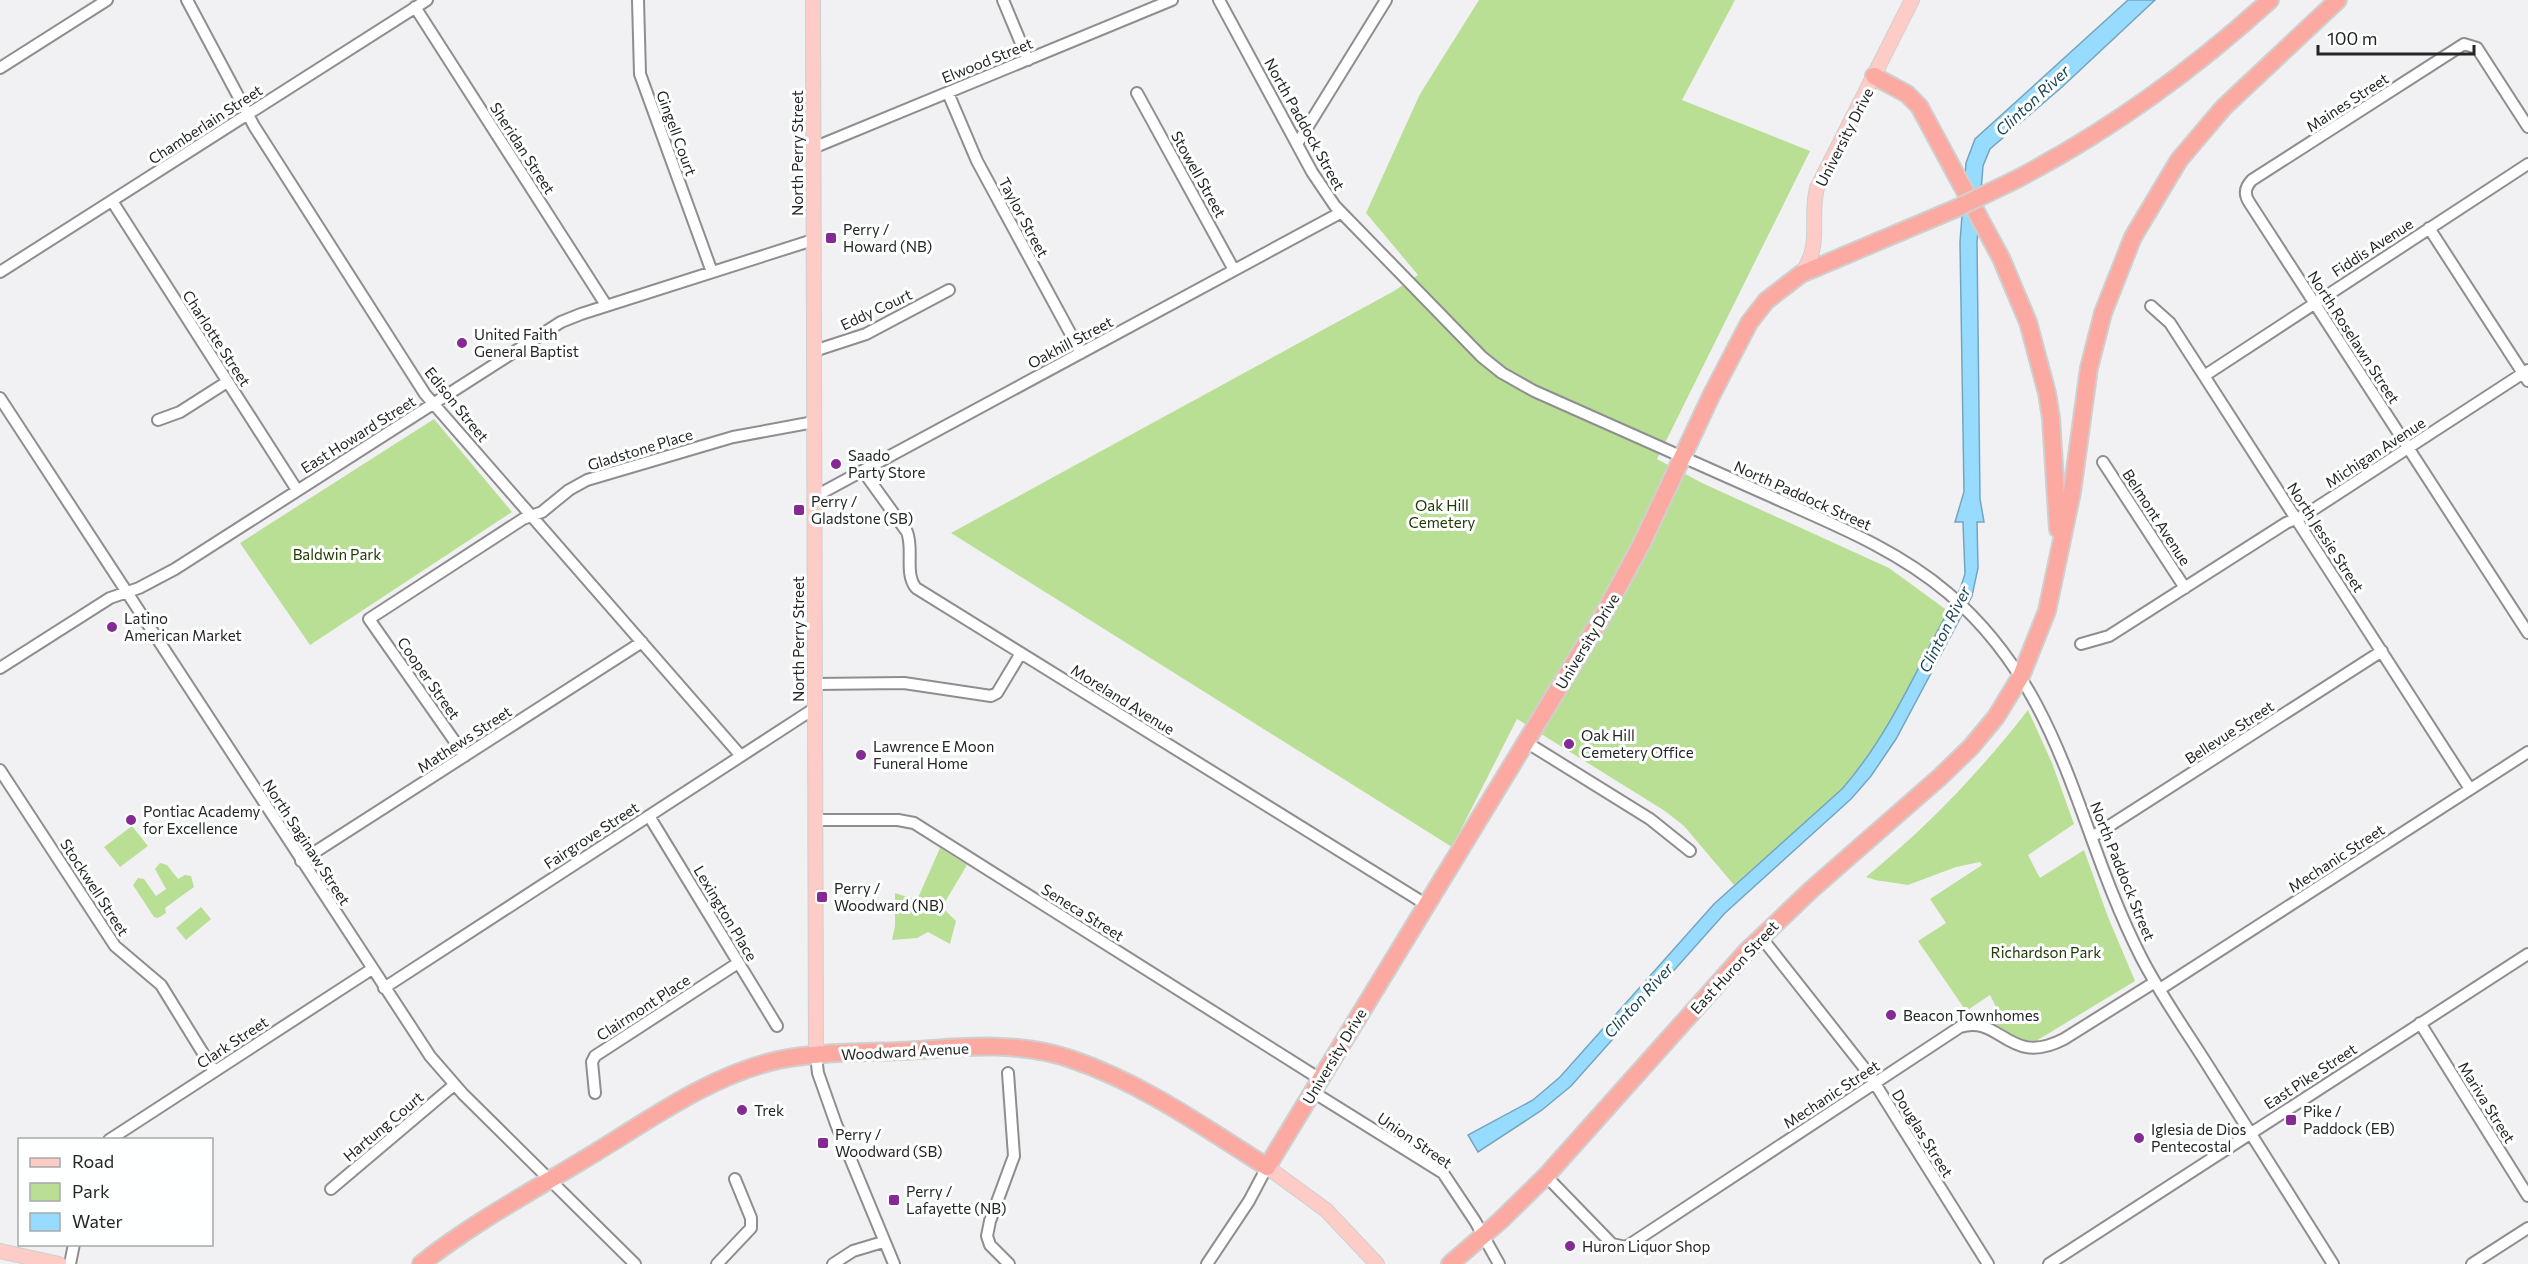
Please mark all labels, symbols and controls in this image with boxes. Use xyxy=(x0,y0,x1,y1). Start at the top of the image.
scale bar xyxy=(2318,18,2474,56)
text: 100 m xyxy=(2327,27,2377,49)
street label: Elwood Street xyxy=(939,34,1035,86)
street label: North Paddock Street xyxy=(1261,55,1349,193)
water label: Clinton River xyxy=(1991,61,2073,139)
street label: Maines Street xyxy=(2302,69,2392,135)
street label: Chamberlain Street xyxy=(145,81,265,167)
street label: University Drive xyxy=(1811,85,1877,189)
street label: Gingell Court xyxy=(653,88,701,178)
street label: North Perry Street xyxy=(788,90,806,216)
street label: Sheridan Street xyxy=(487,99,559,197)
street label: Stowell Street xyxy=(1168,128,1230,220)
street label: Taylor Street xyxy=(995,174,1053,260)
street label: Fiddis Avenue xyxy=(2328,214,2416,280)
place label: Perry / Howard (NB) xyxy=(843,220,932,255)
marker: Perry / Howard (NB) xyxy=(824,231,838,245)
street label: North Roselawn Street xyxy=(2304,267,2404,407)
street label: Eddy Court xyxy=(837,285,915,333)
street label: Charlotte Street xyxy=(179,287,255,389)
street label: Oakhill Street xyxy=(1024,312,1116,372)
place label: United Faith General Baptist xyxy=(474,325,579,360)
marker: United Faith General Baptist xyxy=(455,336,469,350)
street label: Edison Street xyxy=(421,363,493,445)
street label: East Howard Street xyxy=(297,391,419,477)
street label: Michigan Avenue xyxy=(2322,413,2428,491)
street label: Gladstone Place xyxy=(585,424,695,474)
place label: Saado Party Store xyxy=(848,446,925,481)
marker: Saado Party Store xyxy=(829,457,843,471)
street label: North Paddock Street xyxy=(1732,457,1874,533)
street label: Belmont Avenue xyxy=(2119,466,2195,569)
street label: North Jessie Street xyxy=(2284,479,2368,595)
place label: Perry / Gladstone (SB) xyxy=(811,492,913,527)
park label: Oak Hill Cemetery xyxy=(1409,496,1476,531)
marker: Perry / Gladstone (SB) xyxy=(792,503,806,517)
park label: Baldwin Park xyxy=(293,545,381,563)
street label: North Perry Street xyxy=(789,576,807,702)
water label: Clinton River xyxy=(1914,582,1974,675)
street label: University Drive xyxy=(1551,590,1623,692)
place label: Latino American Market xyxy=(124,609,242,644)
marker: Latino American Market xyxy=(105,620,119,634)
street label: Cooper Street xyxy=(394,633,464,723)
street label: Moreland Avenue xyxy=(1068,660,1178,738)
street label: Bellevue Street xyxy=(2181,697,2277,767)
street label: Mathews Street xyxy=(414,702,514,776)
place label: Oak Hill Cemetery Office xyxy=(1581,726,1694,761)
place label: Lawrence E Moon Funeral Home xyxy=(873,737,994,772)
marker: Oak Hill Cemetery Office xyxy=(1562,737,1576,751)
marker: Lawrence E Moon Funeral Home xyxy=(854,748,868,762)
street label: North Saginaw Street xyxy=(260,776,354,908)
street label: Fairgrove Street xyxy=(540,798,642,872)
street label: North Paddock Street xyxy=(2087,799,2159,943)
place label: Pontiac Academy for Excellence xyxy=(143,802,261,837)
marker: Pontiac Academy for Excellence xyxy=(124,813,138,827)
street label: Mechanic Street xyxy=(2284,820,2388,896)
street label: Stockwell Street xyxy=(57,835,133,939)
street label: Lexington Place xyxy=(690,862,762,964)
place label: Perry / Woodward (NB) xyxy=(834,879,944,914)
street label: Seneca Street xyxy=(1038,880,1128,944)
marker: Perry / Woodward (NB) xyxy=(815,890,829,904)
street label: East Huron Street xyxy=(1686,917,1782,1017)
park label: Richardson Park xyxy=(1991,943,2101,961)
water label: Clinton River xyxy=(1599,958,1677,1041)
street label: Clairmont Place xyxy=(593,970,693,1044)
street label: University Drive xyxy=(1298,1005,1370,1107)
place label: Beacon Townhomes xyxy=(1903,1006,2040,1024)
marker: Beacon Townhomes xyxy=(1884,1008,1898,1022)
street label: Clark Street xyxy=(193,1012,271,1072)
street label: Woodward Avenue xyxy=(841,1039,969,1063)
street label: East Pike Street xyxy=(2260,1039,2360,1113)
street label: Mechanic Street xyxy=(1779,1056,1883,1132)
street label: Mariva Street xyxy=(2455,1058,2519,1146)
street label: Douglas Street xyxy=(1889,1086,1957,1180)
street label: Hartung Court xyxy=(339,1087,427,1165)
place label: Trek xyxy=(754,1101,784,1119)
place label: Pike / Paddock (EB) xyxy=(2303,1102,2395,1137)
marker: Trek xyxy=(735,1103,749,1117)
street label: Union Street xyxy=(1374,1108,1456,1172)
marker: Pike / Paddock (EB) xyxy=(2284,1113,2298,1127)
place label: Iglesia de Dios Pentecostal xyxy=(2151,1120,2247,1155)
place label: Perry / Woodward (SB) xyxy=(835,1125,943,1160)
marker: Iglesia de Dios Pentecostal xyxy=(2132,1131,2146,1145)
marker: Perry / Woodward (SB) xyxy=(816,1136,830,1150)
legend xyxy=(18,1138,213,1246)
text: Road xyxy=(72,1150,114,1172)
text: Park xyxy=(72,1180,110,1202)
place label: Perry / Lafayette (NB) xyxy=(906,1182,1006,1217)
marker: Perry / Lafayette (NB) xyxy=(887,1193,901,1207)
text: Water xyxy=(72,1210,123,1232)
place label: Huron Liquor Shop xyxy=(1582,1237,1711,1255)
marker: Huron Liquor Shop xyxy=(1563,1239,1577,1253)

